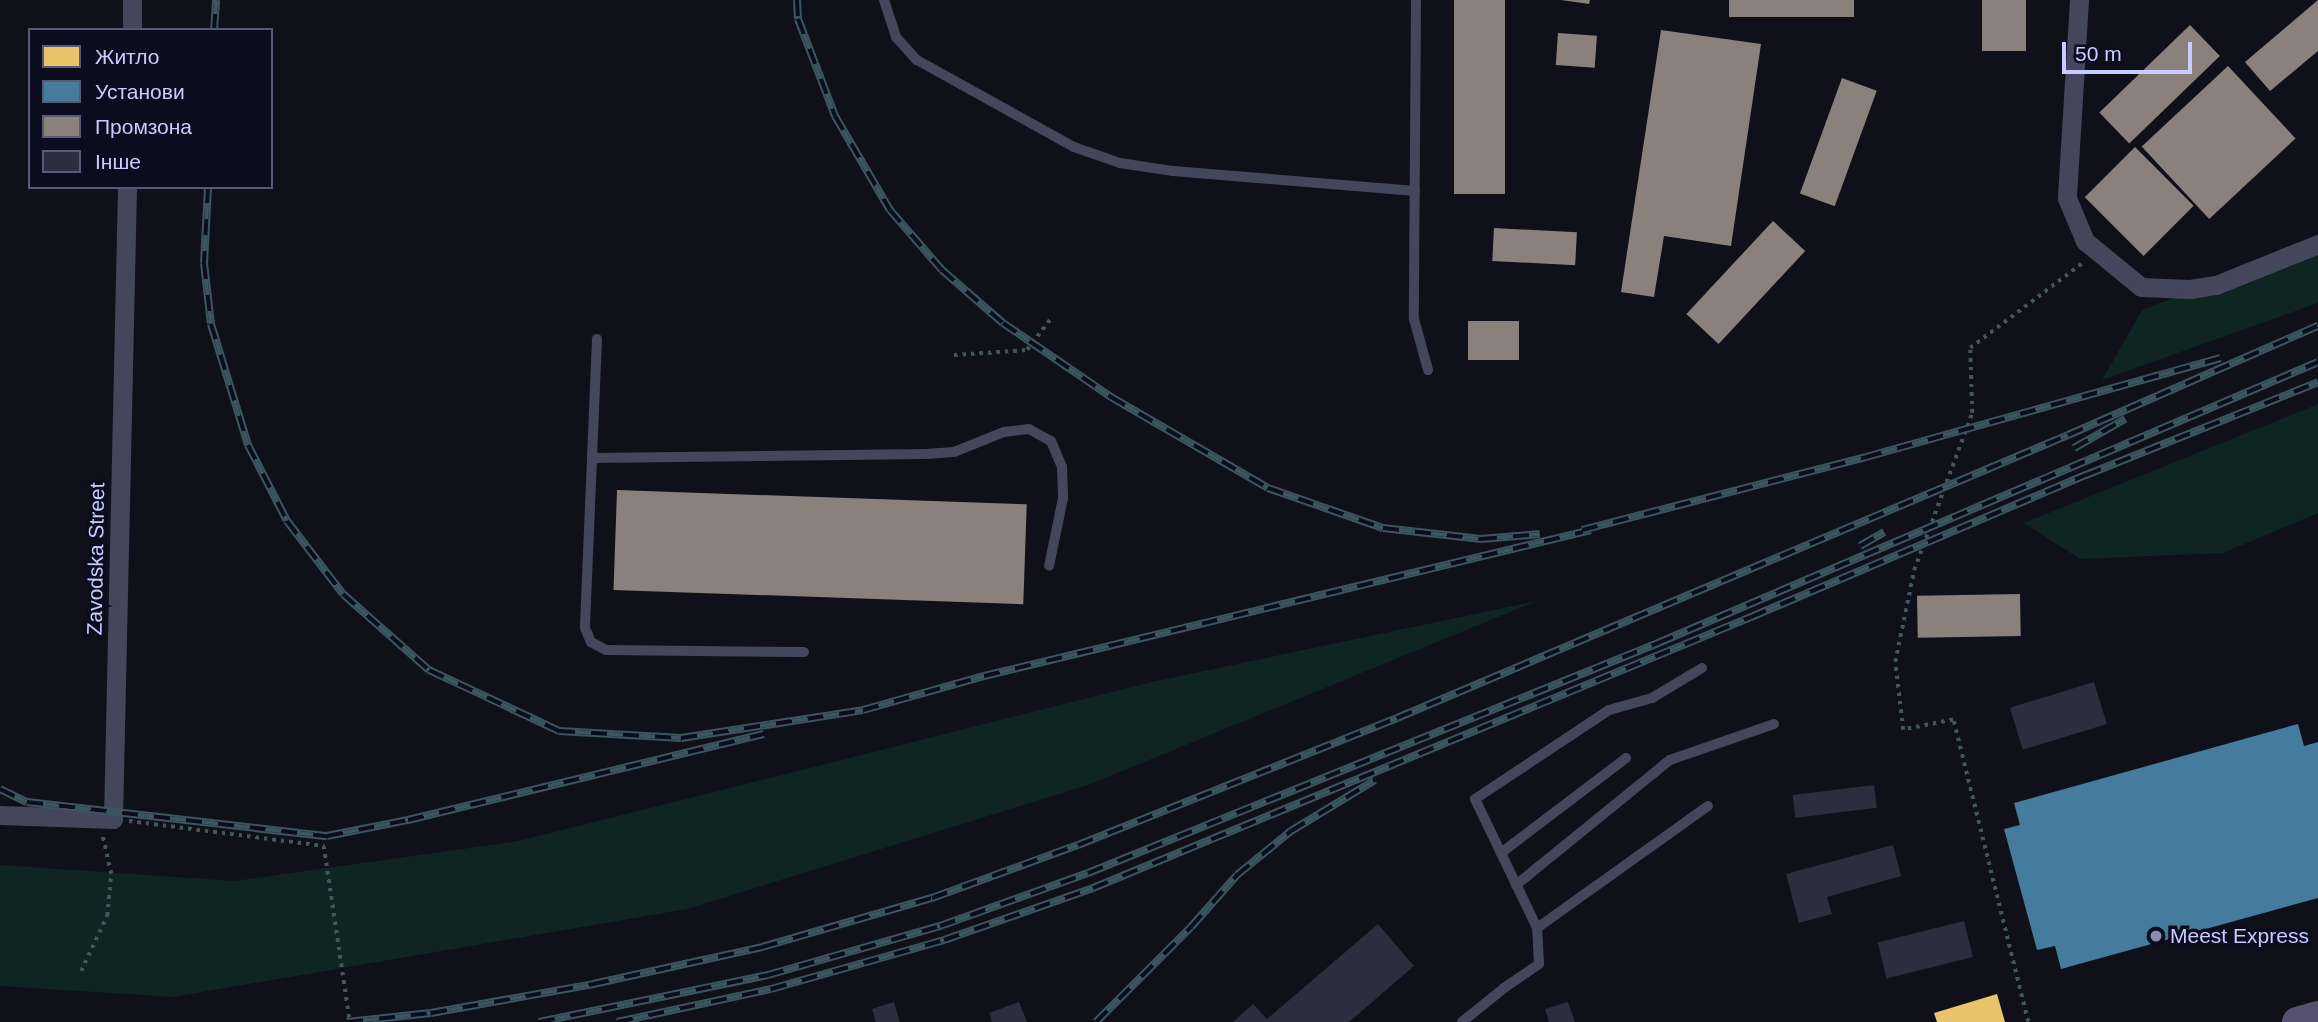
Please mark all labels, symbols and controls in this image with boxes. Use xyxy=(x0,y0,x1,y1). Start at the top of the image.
legend xyxy=(28,28,273,189)
scale bar xyxy=(2066,28,2196,72)
text: 50 m xyxy=(2075,42,2122,65)
text: Житло xyxy=(95,45,159,68)
text: Установи xyxy=(95,80,185,103)
text: Промзона xyxy=(95,115,192,138)
text: Інше xyxy=(95,150,141,173)
street label: Zavodska Street xyxy=(82,482,110,636)
place label: Meest Express xyxy=(2170,923,2309,949)
marker: Meest Express xyxy=(2148,928,2164,944)

